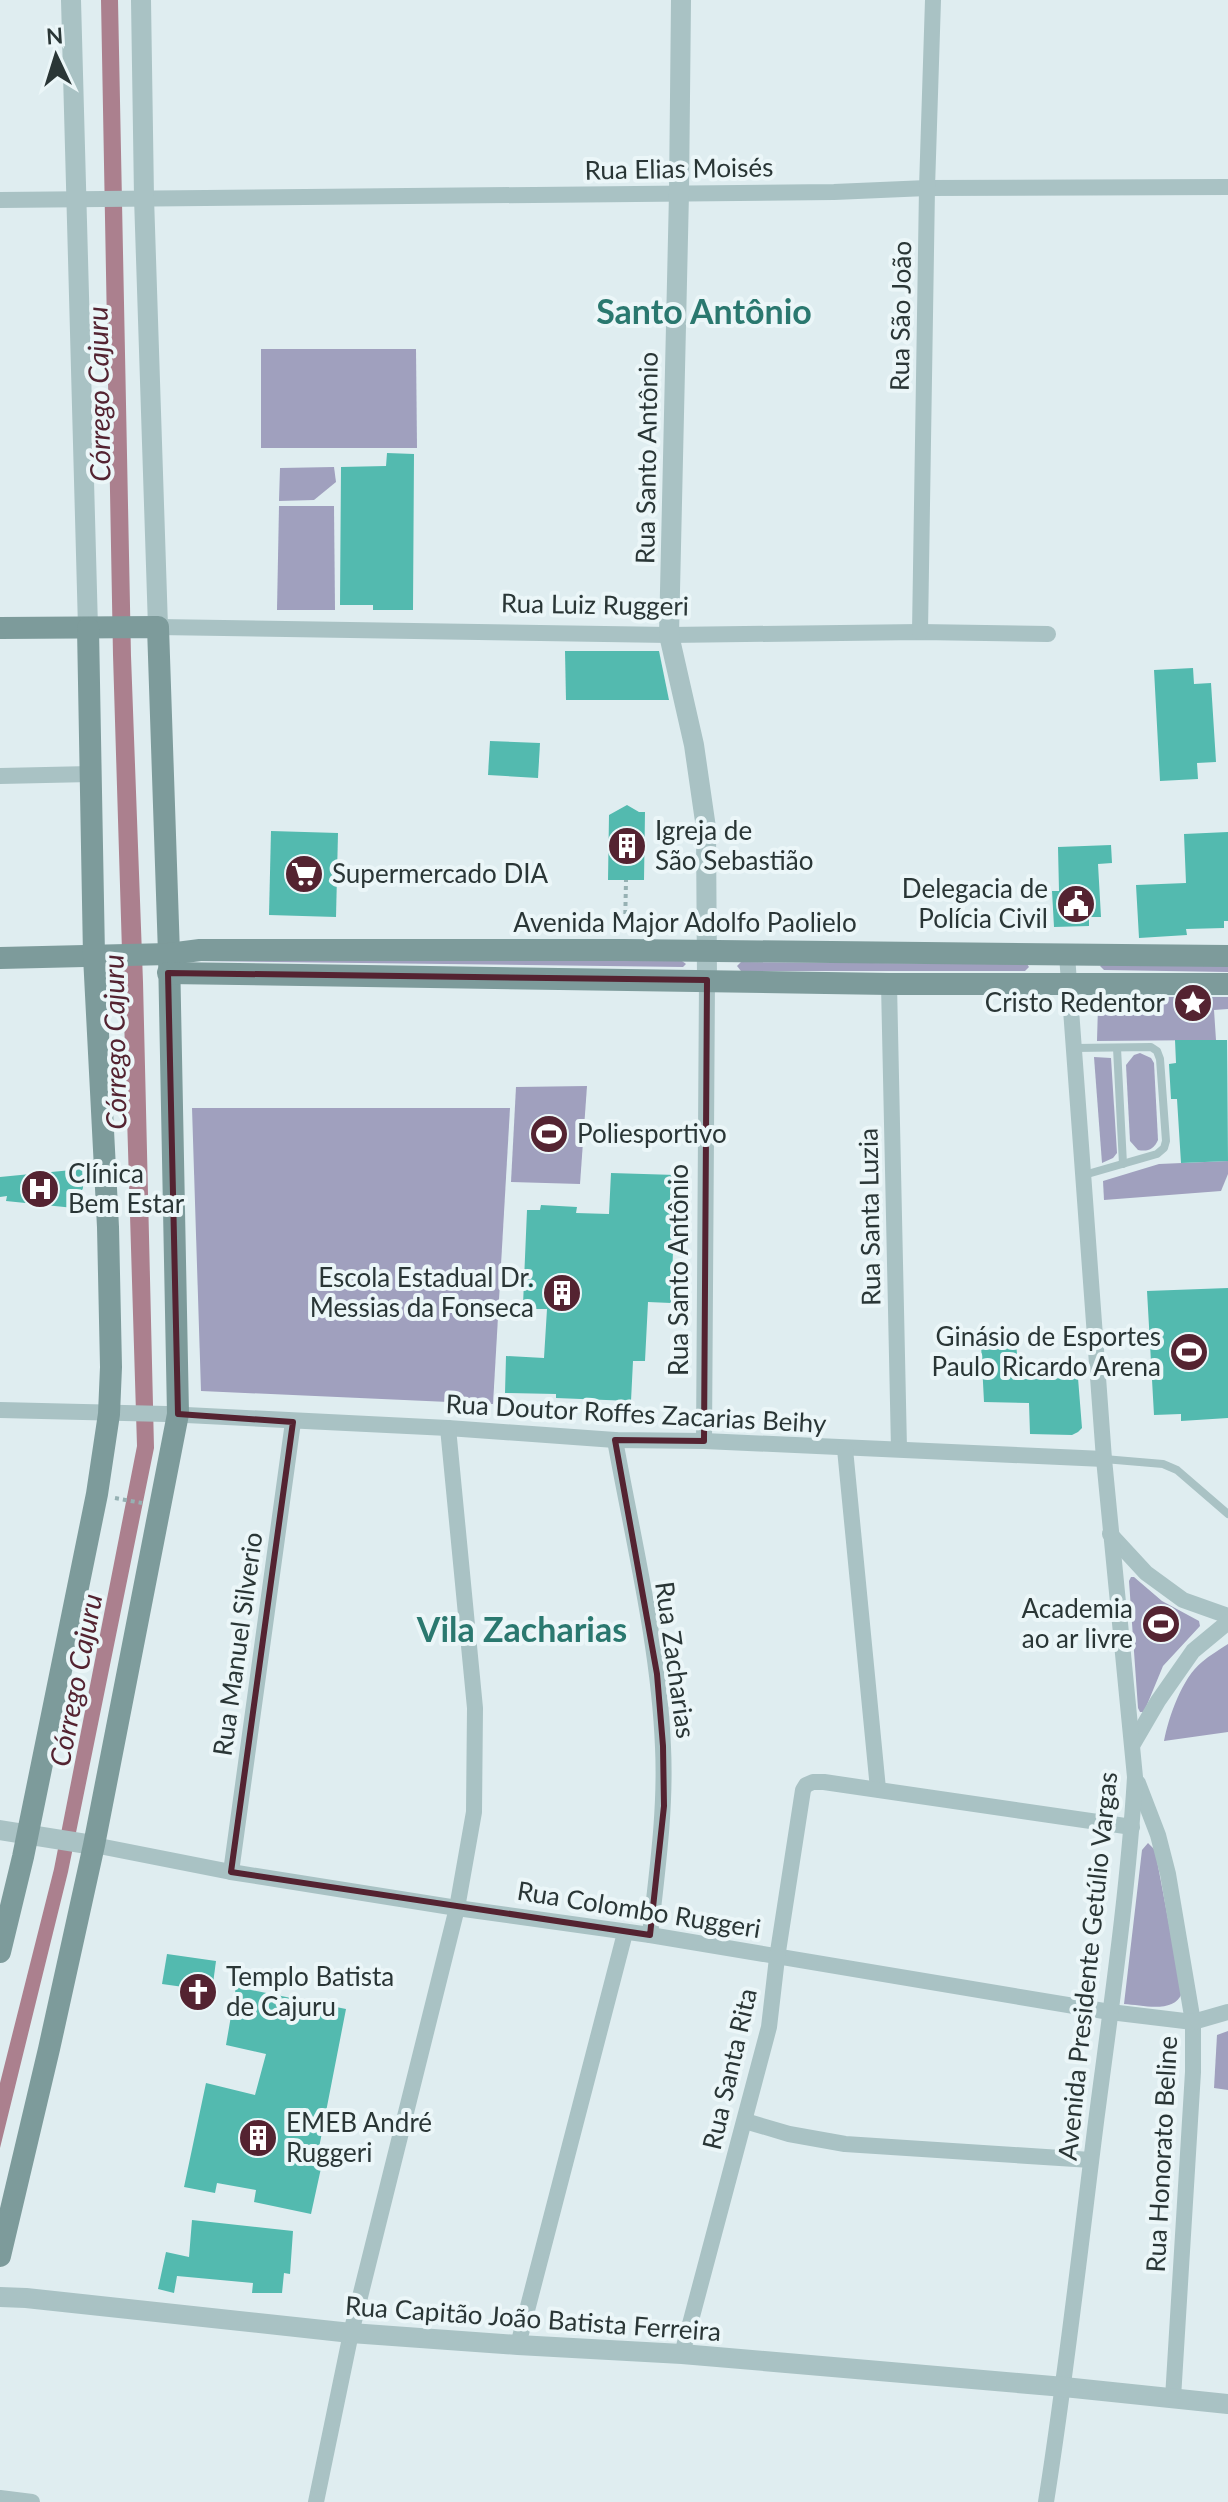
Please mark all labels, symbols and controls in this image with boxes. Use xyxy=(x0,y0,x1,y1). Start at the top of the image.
north arrow xyxy=(16,16,96,96)
text: N xyxy=(45,21,64,50)
street label: Rua Elias Moisés xyxy=(584,150,774,186)
street label: Rua São João xyxy=(883,241,917,391)
district label: Santo Antônio xyxy=(596,290,812,331)
water label: Córrego Cajuru xyxy=(79,306,117,482)
street label: Rua Santo Antônio xyxy=(628,352,664,564)
street label: Rua Luiz Ruggeri xyxy=(501,586,689,622)
place label: Igreja de São Sebastião xyxy=(655,814,813,876)
building icon: Igreja de São Sebastião xyxy=(606,825,648,867)
supermarket icon: Supermercado DIA xyxy=(283,853,325,895)
place label: Supermercado DIA xyxy=(332,857,548,889)
place label: Delegacia de Polícia Civil xyxy=(902,872,1048,934)
public building icon: Delegacia de Polícia Civil xyxy=(1055,883,1097,925)
street label: Avenida Major Adolfo Paolielo xyxy=(513,906,857,938)
water label: Córrego Cajuru xyxy=(95,954,133,1130)
place icon: Cristo Redentor xyxy=(1172,982,1214,1024)
place label: Cristo Redentor xyxy=(985,986,1166,1018)
sports icon: Poliesportivo xyxy=(528,1113,570,1155)
place label: Poliesportivo xyxy=(577,1117,727,1149)
street label: Rua Santa Luzia xyxy=(851,1128,887,1306)
place label: Clínica Bem Estar xyxy=(68,1157,185,1219)
street label: Rua Santo Antônio xyxy=(662,1164,694,1376)
hospital icon: Clínica Bem Estar xyxy=(19,1168,61,1210)
place label: Escola Estadual Dr. Messias da Fonseca xyxy=(310,1261,534,1323)
building icon: Escola Estadual Dr. Messias da Fonseca xyxy=(541,1272,583,1314)
place label: Ginásio de Esportes Paulo Ricardo Arena xyxy=(931,1320,1161,1382)
sports icon: Ginásio de Esportes Paulo Ricardo Arena xyxy=(1168,1331,1210,1373)
street label: Rua Doutor Roffes Zacarias Beihy xyxy=(445,1387,828,1439)
street label: Rua Manuel Silverio xyxy=(205,1530,269,1758)
street label: Rua Zacharias xyxy=(649,1579,703,1740)
water label: Córrego Cajuru xyxy=(42,1591,108,1769)
place label: Academia ao ar livre xyxy=(1022,1592,1133,1654)
sports icon: Academia ao ar livre xyxy=(1140,1603,1182,1645)
district label: Vila Zacharias xyxy=(416,1608,627,1649)
street label: Avenida Presidente Getúlio Vargas xyxy=(1051,1770,1123,2162)
street label: Rua Colombo Ruggeri xyxy=(515,1874,763,1944)
place label: Templo Batista de Cajuru xyxy=(226,1960,394,2022)
church icon: Templo Batista de Cajuru xyxy=(177,1971,219,2013)
street label: Rua Santa Rita xyxy=(695,1985,763,2153)
street label: Rua Honorato Beline xyxy=(1139,2035,1183,2273)
place label: EMEB André Ruggeri xyxy=(286,2106,432,2168)
building icon: EMEB André Ruggeri xyxy=(237,2117,279,2159)
street label: Rua Capitão João Batista Ferreira xyxy=(344,2289,722,2347)

